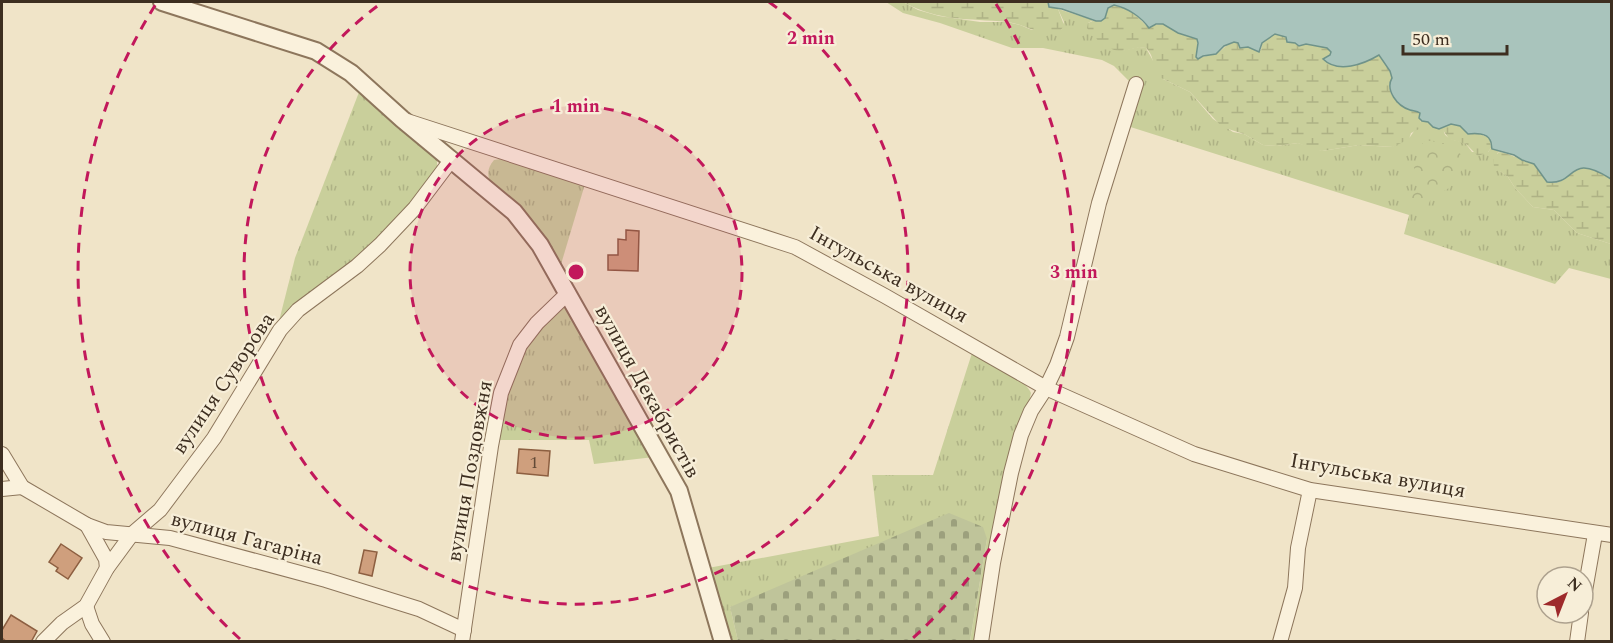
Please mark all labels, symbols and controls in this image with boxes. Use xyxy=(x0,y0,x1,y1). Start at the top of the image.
scale bar xyxy=(1403,18,1506,56)
text: 2 min xyxy=(787,25,835,52)
text: 50 m xyxy=(1412,26,1450,53)
text: 1 min xyxy=(552,93,600,120)
street label: Інгульська вулиця xyxy=(803,218,974,332)
text: 3 min xyxy=(1050,259,1098,286)
centre of rings xyxy=(566,262,586,282)
street label: вулиця Декабристів xyxy=(586,299,708,484)
street label: вулиця Суворова xyxy=(164,305,284,461)
street label: вулиця Поздовжня xyxy=(438,378,502,564)
street label: Інгульська вулиця xyxy=(1288,445,1468,507)
house number: 1 xyxy=(530,449,539,476)
street label: вулиця Гагаріна xyxy=(167,503,327,575)
north arrow xyxy=(1535,565,1595,625)
text: N xyxy=(1561,571,1587,598)

